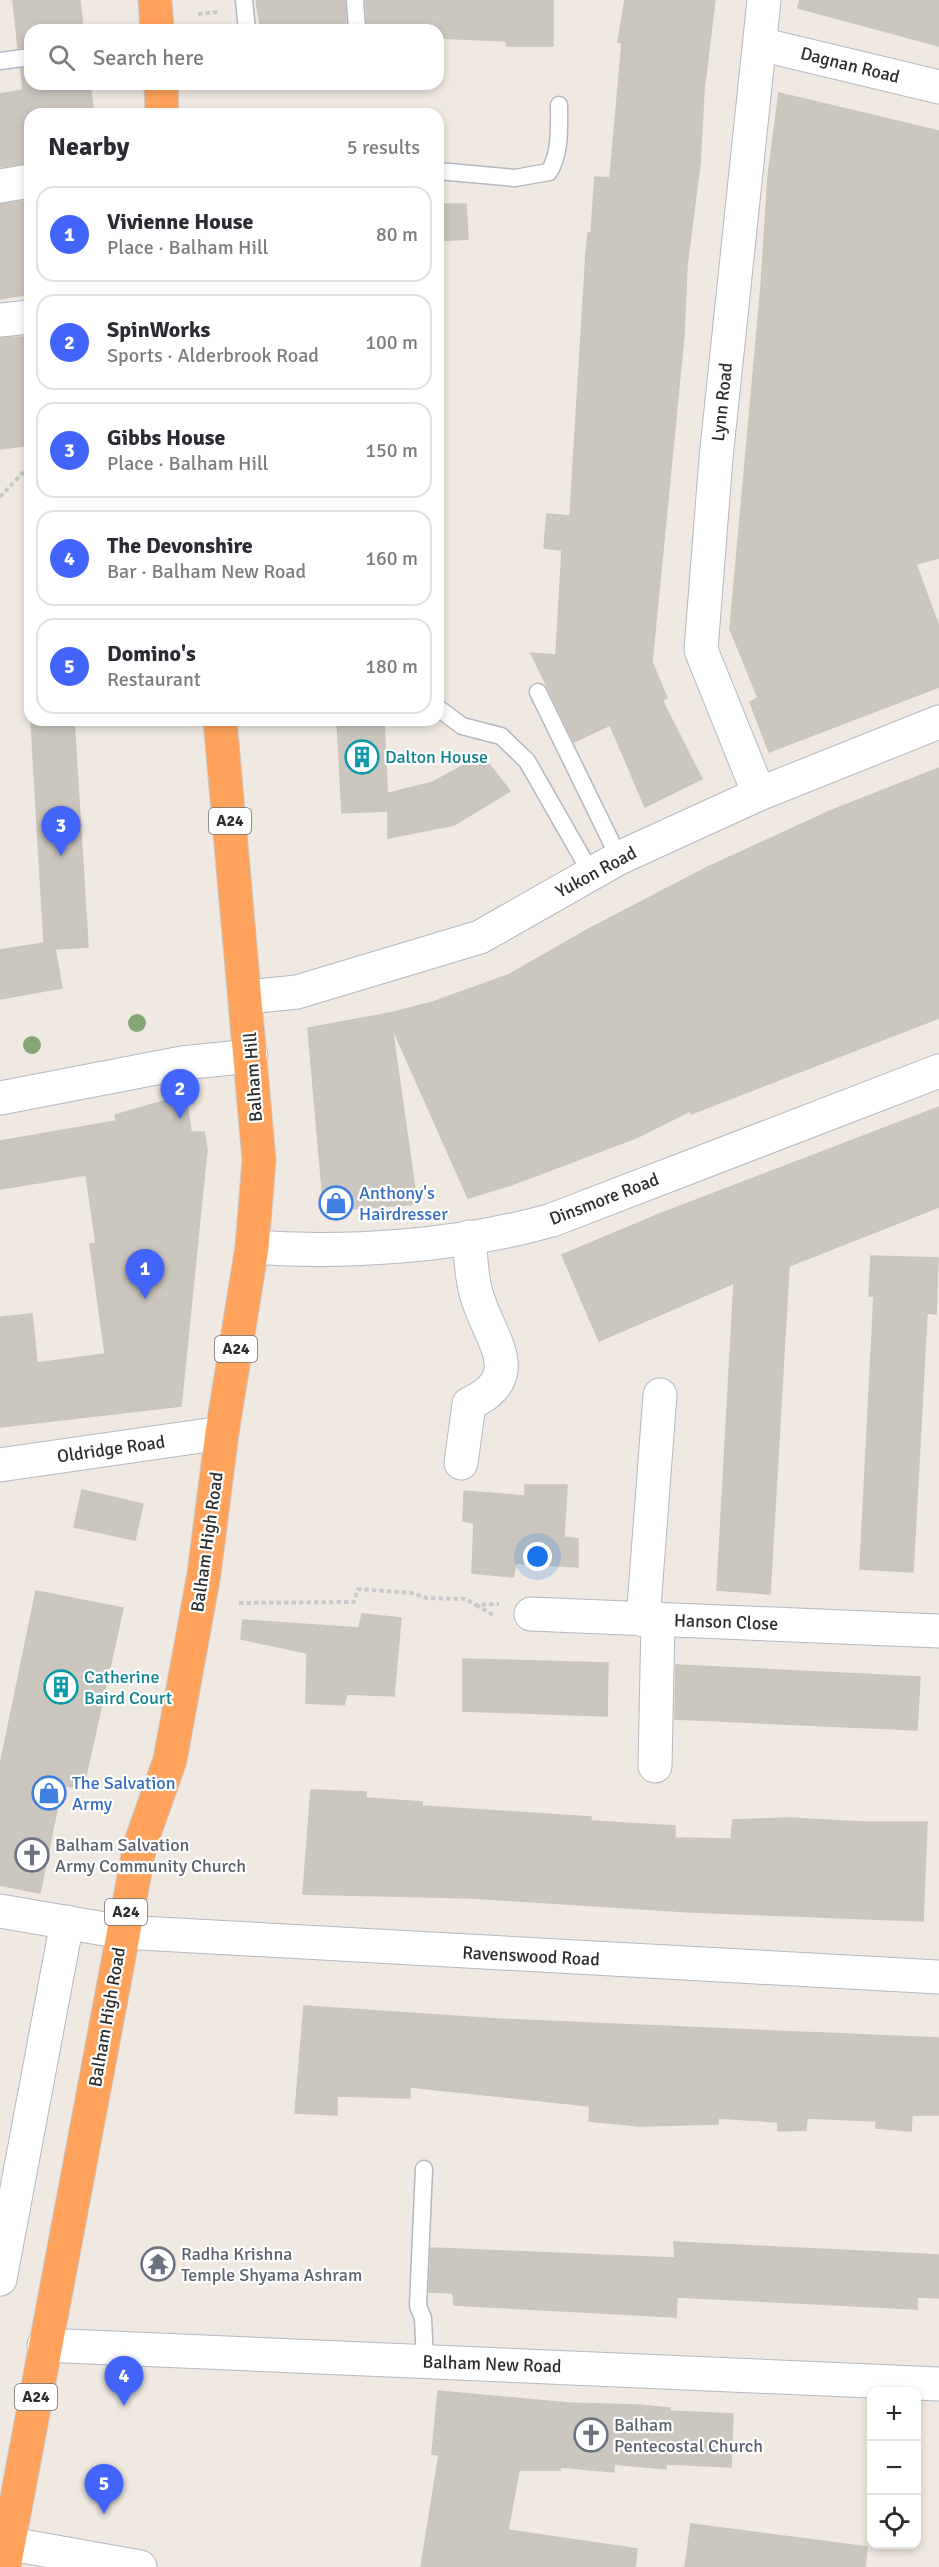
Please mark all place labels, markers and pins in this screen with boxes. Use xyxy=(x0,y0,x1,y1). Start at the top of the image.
building icon: Dalton House xyxy=(344,739,380,775)
place label: Dalton House xyxy=(385,746,488,768)
pin: 3 xyxy=(42,806,80,856)
pin: 2 xyxy=(160,1070,200,1119)
place label: Anthony's Hairdresser xyxy=(359,1182,448,1225)
shop icon: Anthony's Hairdresser xyxy=(318,1185,354,1221)
pin: 1 xyxy=(126,1250,164,1299)
place label: Catherine Baird Court xyxy=(84,1666,172,1709)
building icon: Catherine Baird Court xyxy=(43,1669,79,1705)
place label: The Salvation Army xyxy=(72,1772,175,1815)
shop icon: The Salvation Army xyxy=(31,1775,67,1811)
place label: Balham Salvation Army Community Church xyxy=(55,1834,246,1877)
church icon: Balham Salvation Army Community Church xyxy=(14,1837,50,1873)
place label: Radha Krishna Temple Shyama Ashram xyxy=(181,2243,362,2286)
temple icon: Radha Krishna Temple Shyama Ashram xyxy=(140,2246,176,2282)
pin: 4 xyxy=(104,2356,144,2406)
place label: Balham Pentecostal Church xyxy=(614,2414,763,2457)
church icon: Balham Pentecostal Church xyxy=(573,2417,609,2453)
pin: 5 xyxy=(84,2464,124,2514)

